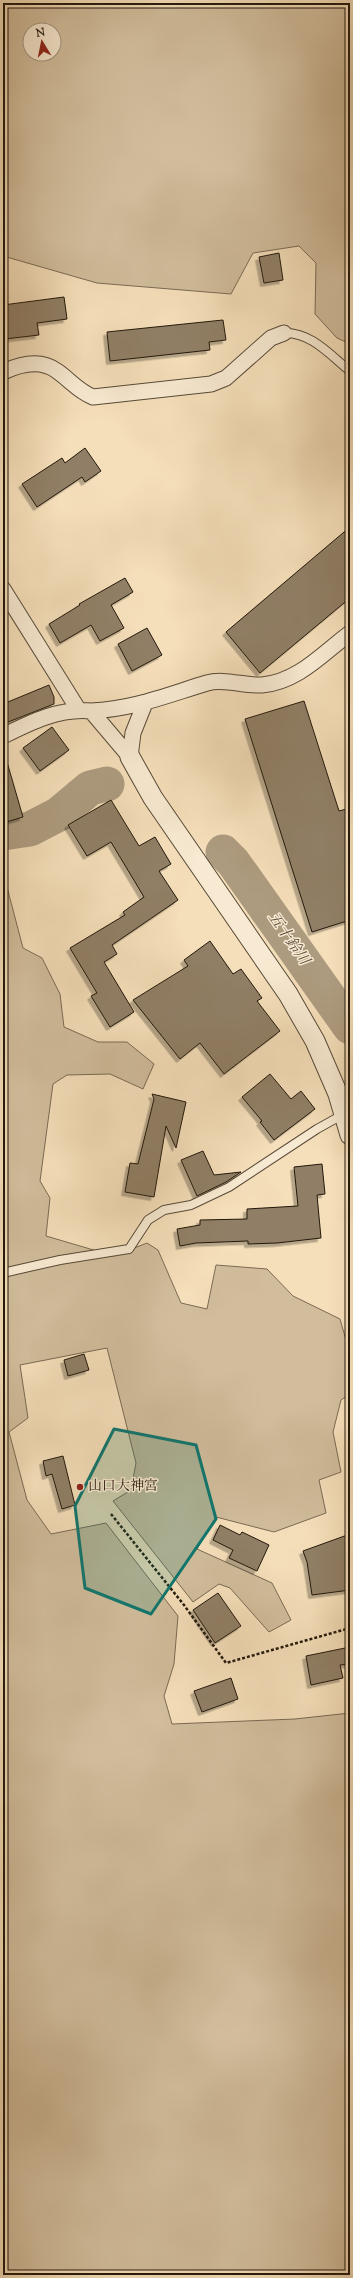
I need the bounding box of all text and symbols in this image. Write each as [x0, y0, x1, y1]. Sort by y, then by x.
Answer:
north arrow [22, 22, 62, 62]
text: N [34, 24, 46, 42]
water label: 五十鈴川 [262, 908, 315, 971]
place label: 山口大神宮 [88, 1477, 158, 1497]
marker: 山口大神宮 [75, 1482, 85, 1492]

